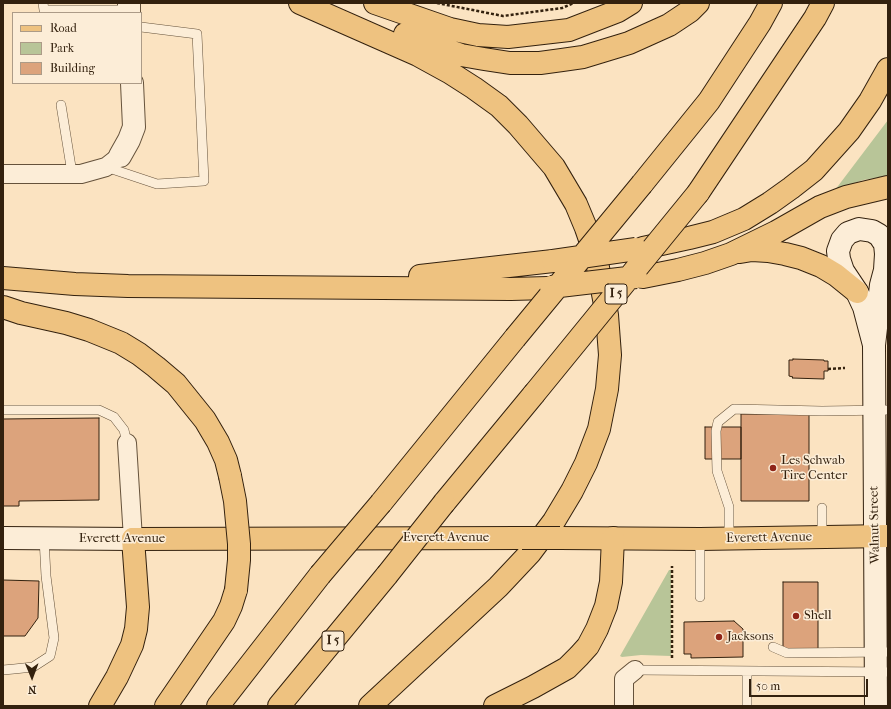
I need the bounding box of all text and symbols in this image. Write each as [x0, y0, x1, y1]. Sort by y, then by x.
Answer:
legend [12, 12, 142, 84]
text: Road [50, 21, 77, 35]
text: Park [50, 41, 74, 55]
text: Building [50, 61, 95, 75]
road number: I 5 [605, 284, 627, 304]
place label: Les Schwab Tire Center [781, 453, 847, 484]
marker: Les Schwab Tire Center [768, 463, 778, 473]
street label: Walnut Street [867, 486, 883, 564]
street label: Everett Avenue [726, 529, 812, 547]
street label: Everett Avenue [403, 530, 489, 546]
street label: Everett Avenue [79, 531, 165, 547]
place label: Shell [804, 608, 832, 624]
marker: Shell [791, 611, 801, 621]
place label: Jacksons [727, 629, 774, 645]
road number: I 5 [322, 631, 344, 651]
marker: Jacksons [714, 632, 724, 642]
north arrow [12, 657, 52, 697]
scale bar [751, 671, 870, 697]
text: 50 m [756, 679, 780, 693]
text: N [28, 683, 37, 696]

